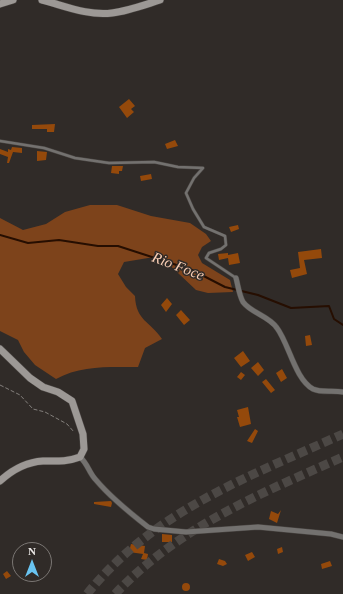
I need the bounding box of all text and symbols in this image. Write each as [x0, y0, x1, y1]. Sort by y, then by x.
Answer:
water label: Rio Foce [149, 249, 207, 285]
north arrow [12, 542, 52, 582]
text: N [28, 545, 36, 557]

